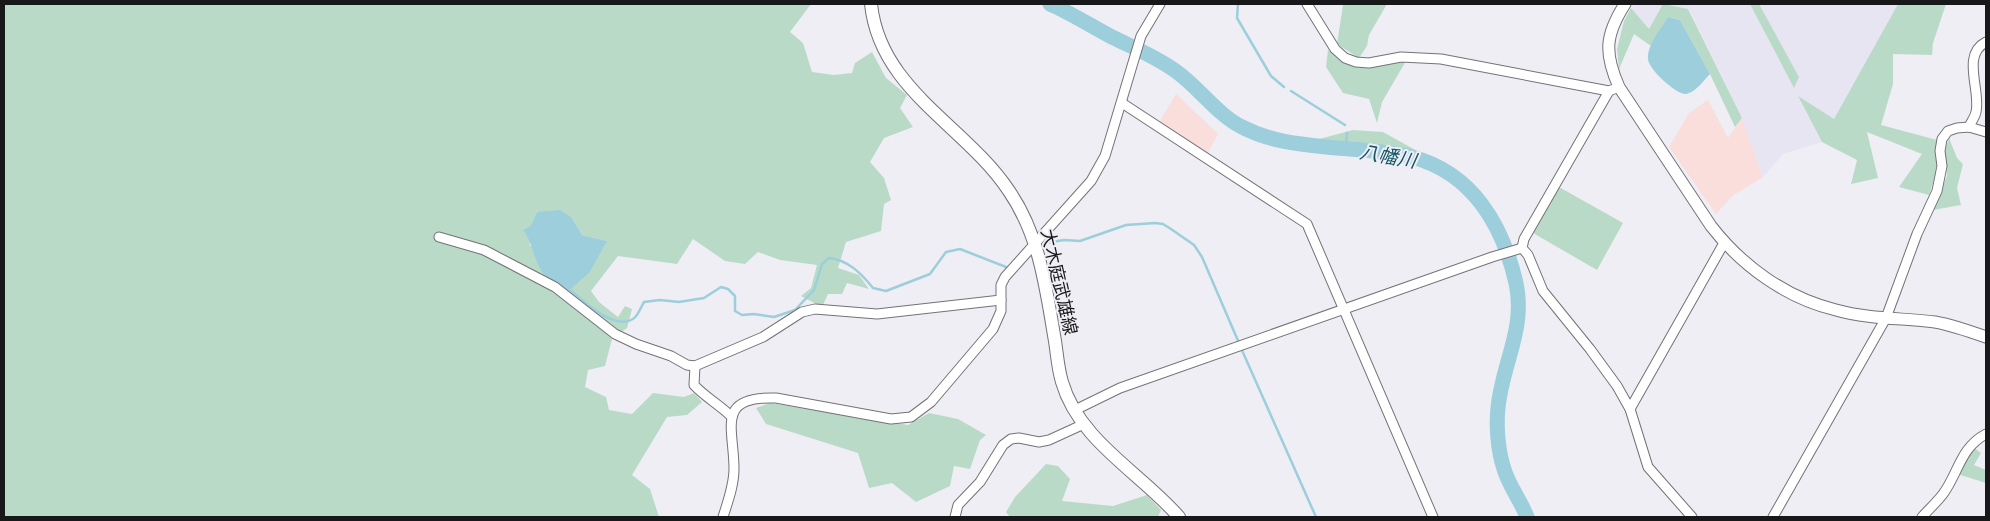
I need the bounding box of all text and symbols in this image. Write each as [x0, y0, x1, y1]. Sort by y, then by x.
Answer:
water label: 八幡川 [1357, 136, 1421, 175]
street label: 大木庭武雄線 [1034, 226, 1085, 338]

